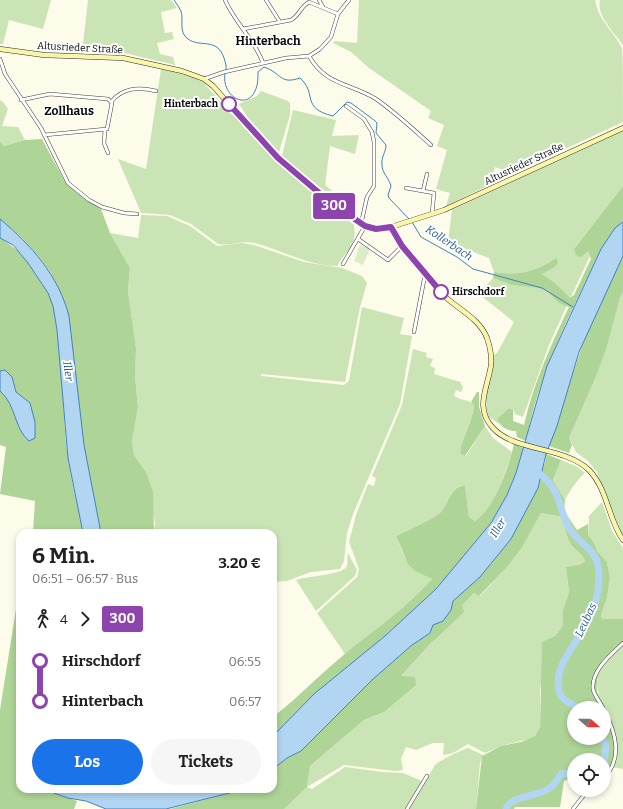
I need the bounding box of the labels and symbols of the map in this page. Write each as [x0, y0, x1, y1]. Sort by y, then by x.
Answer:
district label: Hinterbach [235, 34, 301, 48]
street label: Altusrieder Straße [37, 40, 123, 56]
marker: Hinterbach [221, 96, 237, 112]
place label: Hinterbach [164, 98, 219, 110]
district label: Zollhaus [44, 104, 94, 118]
street label: Altusrieder Straße [483, 140, 565, 188]
line badge: 300 [311, 193, 357, 219]
water label: Kollerbach [423, 223, 475, 263]
marker: Hirschdorf [433, 284, 449, 300]
place label: Hirschdorf [452, 286, 505, 298]
water label: Iller [60, 360, 76, 382]
water label: Iller [487, 516, 509, 540]
water label: Leubas [573, 601, 599, 639]
north arrow [567, 701, 611, 745]

